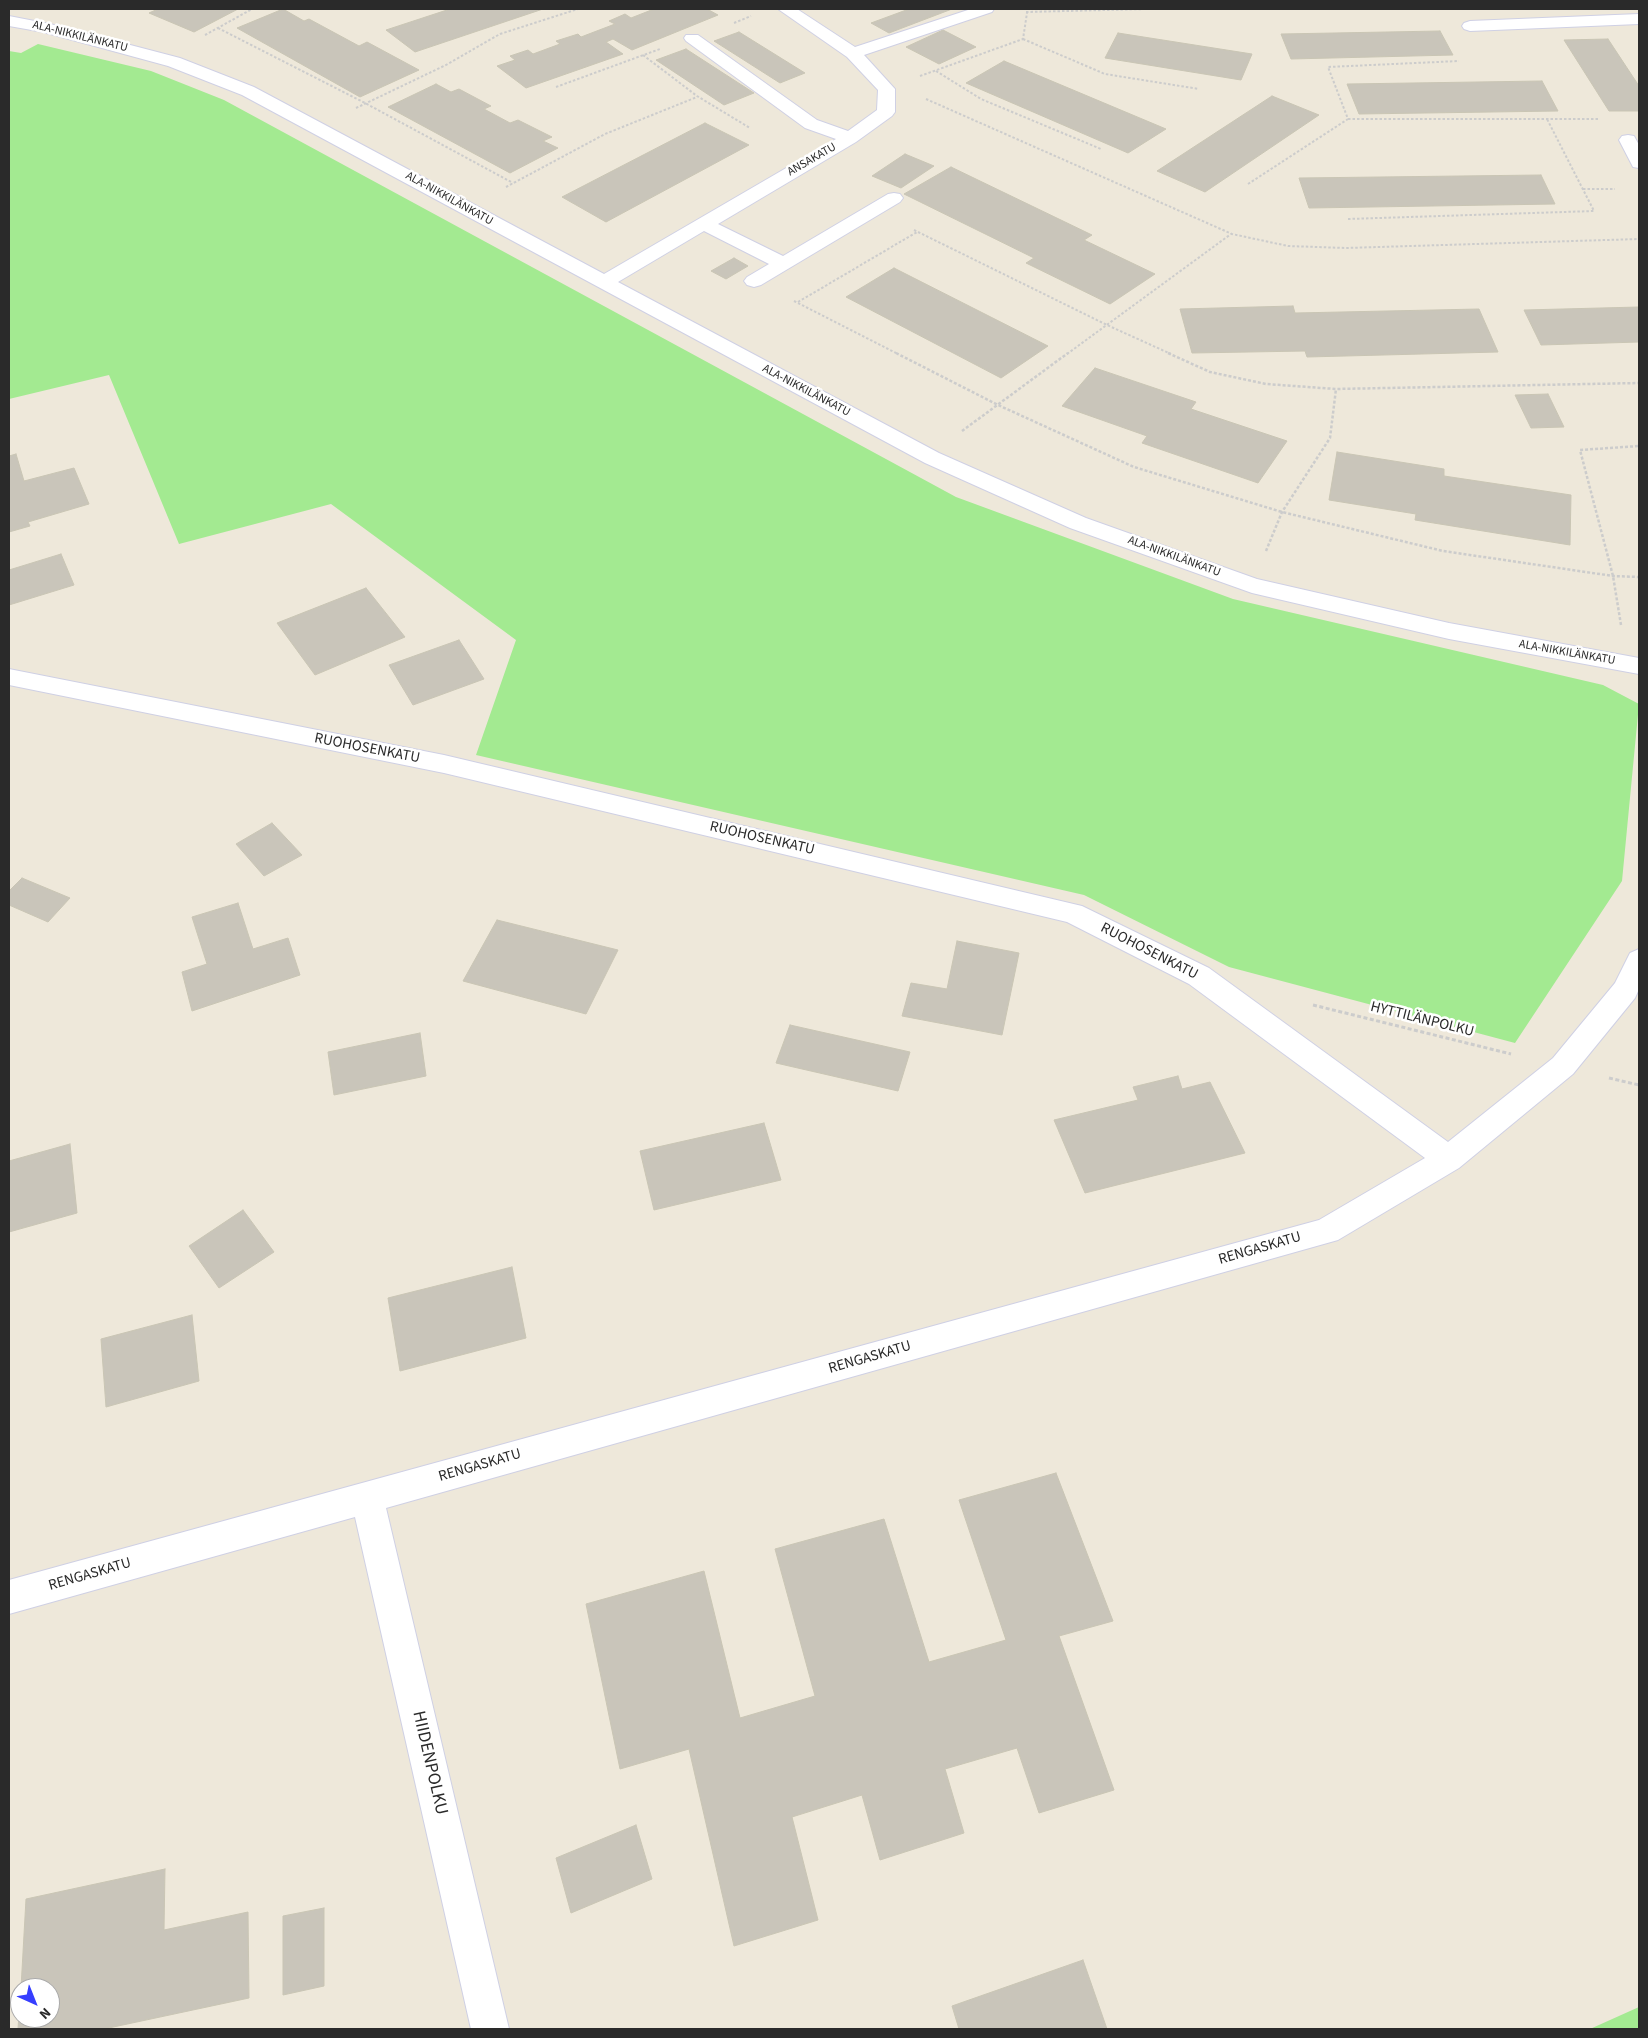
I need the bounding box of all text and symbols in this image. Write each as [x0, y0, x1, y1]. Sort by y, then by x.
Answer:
street label: ALA-NIKKILÄNKATU [31, 18, 129, 56]
street label: ANSAKATU [785, 140, 839, 180]
street label: ALA-NIKKILÄNKATU [403, 169, 495, 229]
street label: ALA-NIKKILÄNKATU [760, 362, 852, 420]
street label: ALA-NIKKILÄNKATU [1126, 534, 1222, 580]
street label: ALA-NIKKILÄNKATU [1518, 637, 1616, 669]
street label: RUOHOSENKATU [313, 730, 421, 768]
street label: RUOHOSENKATU [708, 818, 816, 860]
street label: RUOHOSENKATU [1097, 920, 1201, 984]
street label: HYTTILÄNPOLKU [1368, 998, 1476, 1042]
street label: RENGASKATU [1217, 1229, 1303, 1269]
street label: RENGASKATU [827, 1338, 913, 1378]
street label: RENGASKATU [437, 1446, 523, 1486]
street label: RENGASKATU [47, 1555, 133, 1595]
street label: HIIDENPOLKU [407, 1709, 451, 1817]
north arrow [10, 1978, 60, 2028]
text: N [34, 2003, 55, 2023]

